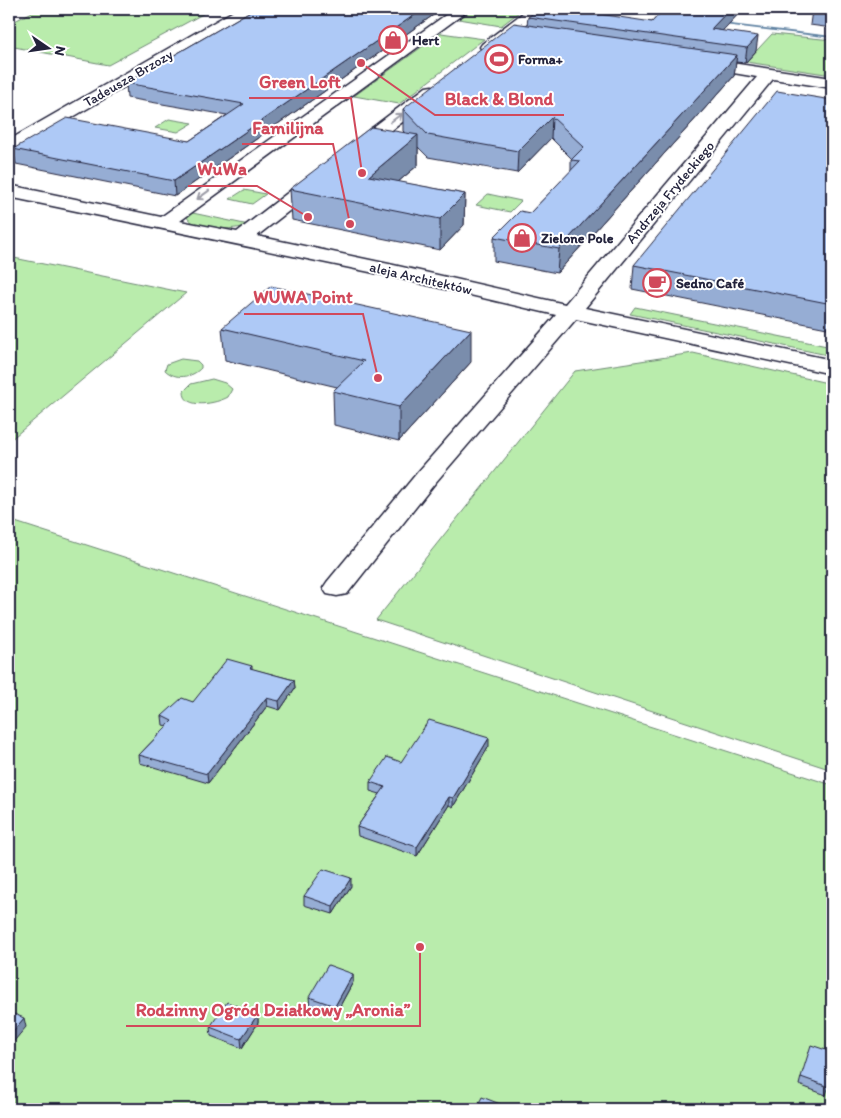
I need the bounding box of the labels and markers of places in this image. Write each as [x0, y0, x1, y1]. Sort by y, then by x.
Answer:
shop icon: Hert [378, 25, 408, 55]
place label: Hert [412, 32, 440, 49]
sports icon: Forma+ [484, 44, 514, 74]
place label: Forma+ [518, 51, 564, 68]
callout: Green Loft [249, 65, 351, 98]
callout: Black & Blond [435, 82, 564, 115]
callout: Familijna [242, 111, 333, 144]
callout: WuWa [188, 153, 257, 186]
shop icon: Zielone Pole [507, 223, 537, 253]
place label: Zielone Pole [541, 230, 614, 247]
cafe icon: Sedno Café [642, 268, 672, 298]
place label: Sedno Café [676, 275, 745, 292]
callout: WUWA Point [244, 281, 363, 314]
callout: Rodzinny Ogród Działkowy „Aronia” [126, 993, 420, 1026]

